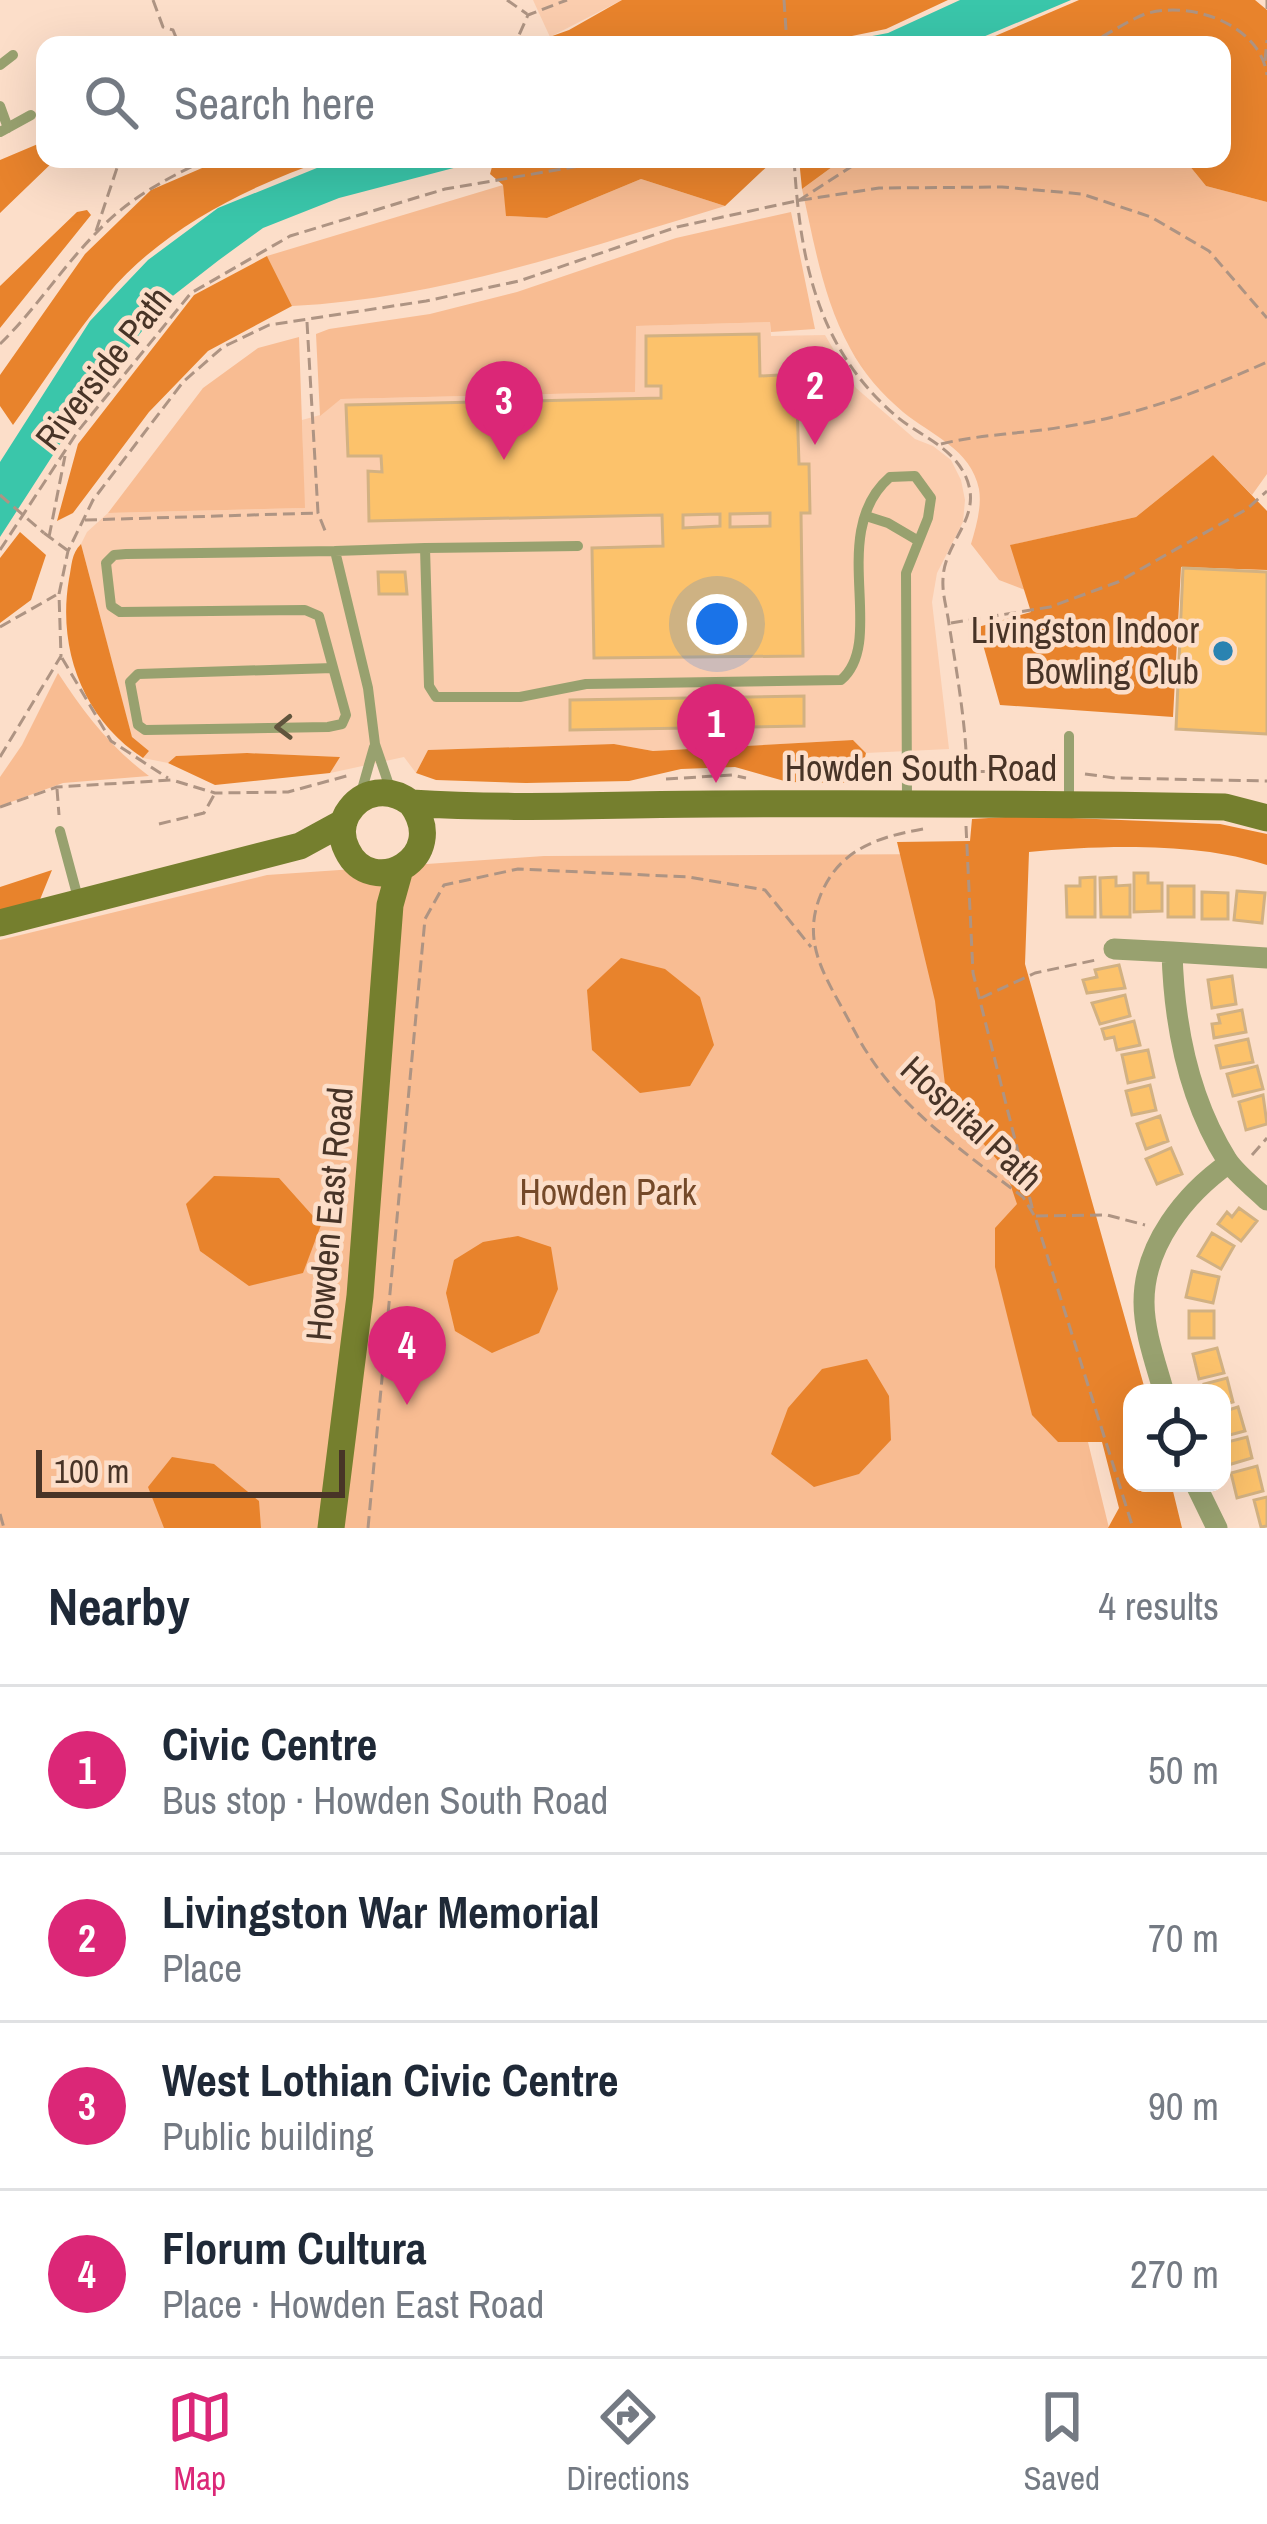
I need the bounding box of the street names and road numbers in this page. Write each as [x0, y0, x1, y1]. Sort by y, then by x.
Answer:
street label: Riverside Path [24, 276, 182, 460]
street label: Howden South Road [785, 744, 1057, 792]
street label: Hospital Path [891, 1045, 1053, 1201]
street label: Howden East Road [294, 1085, 364, 1343]

